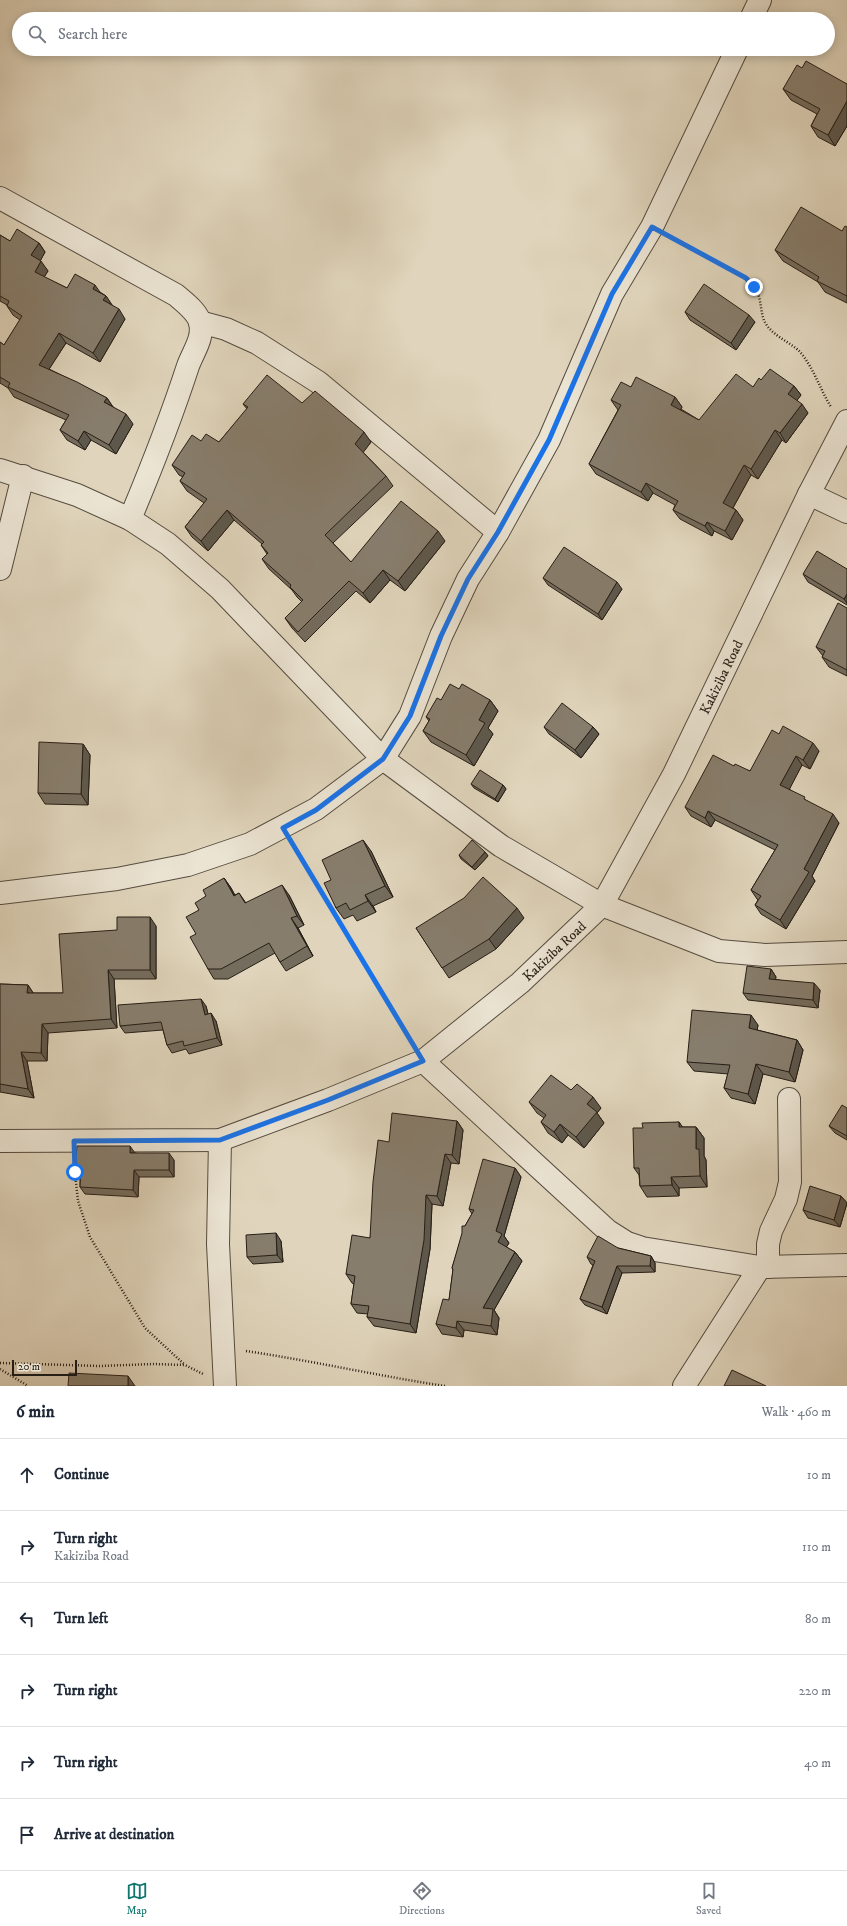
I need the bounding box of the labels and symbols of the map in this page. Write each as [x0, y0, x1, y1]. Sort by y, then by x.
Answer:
route end [745, 278, 763, 296]
street label: Kakiziba Road [696, 637, 748, 718]
street label: Kakiziba Road [519, 918, 590, 986]
route start [66, 1163, 84, 1181]
scale bar [12, 1358, 77, 1377]

